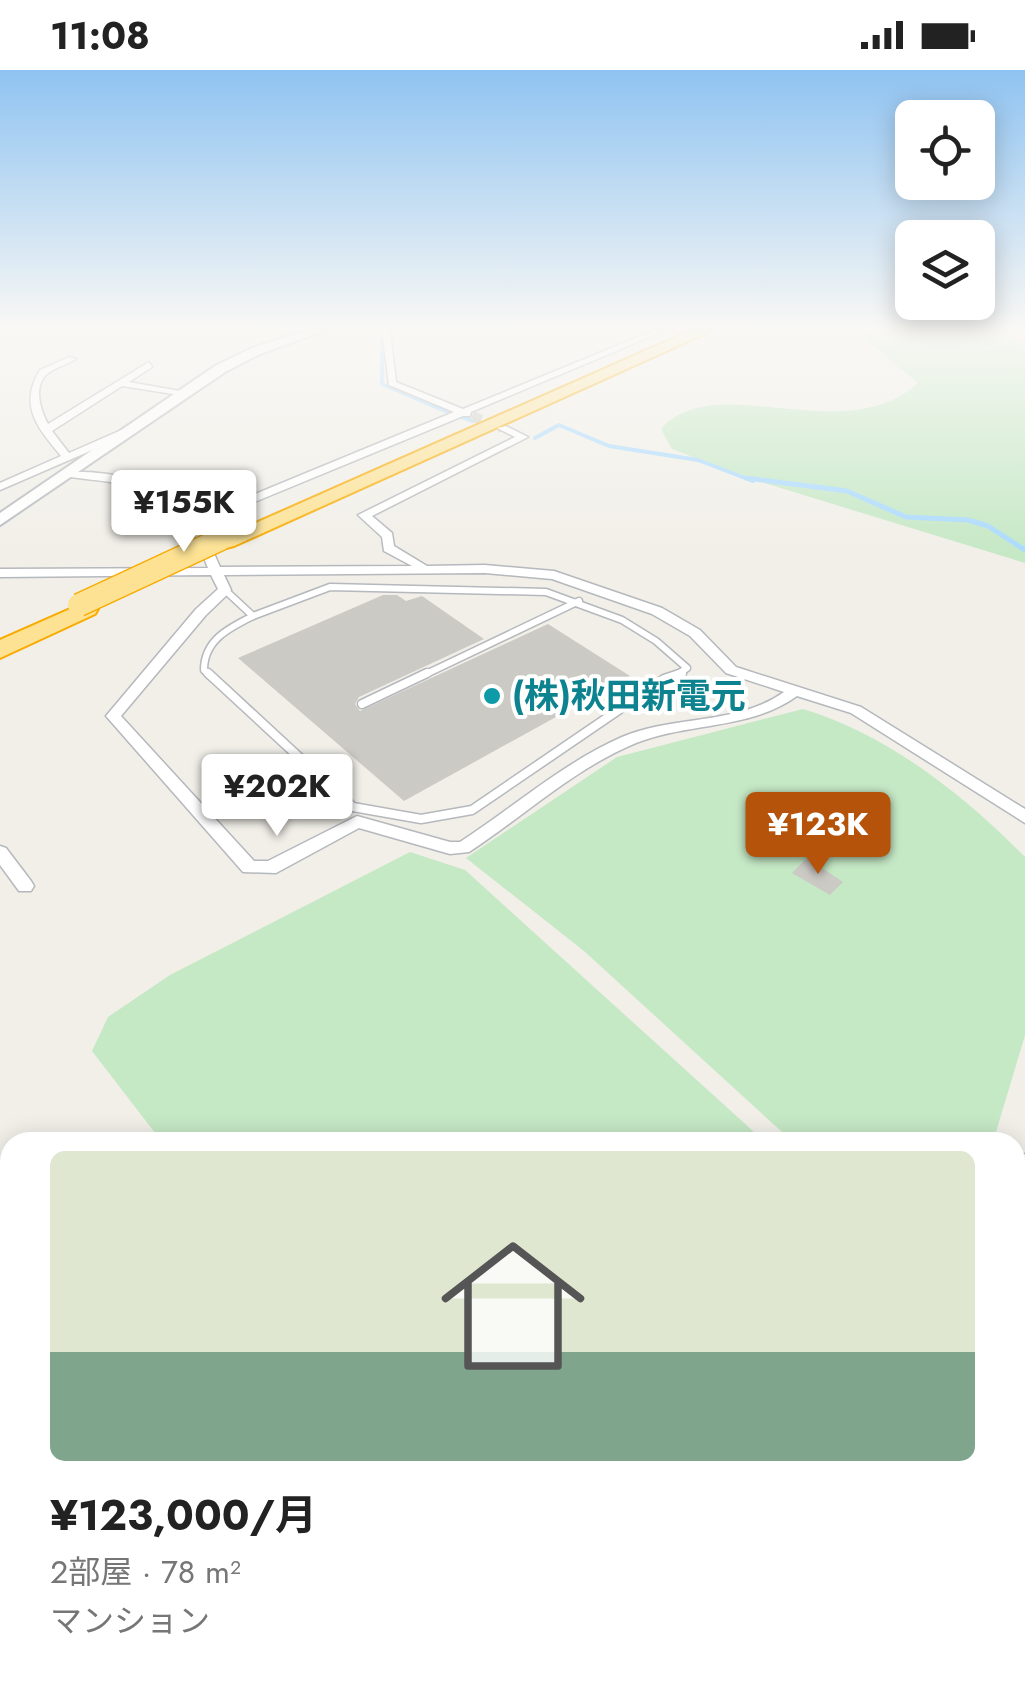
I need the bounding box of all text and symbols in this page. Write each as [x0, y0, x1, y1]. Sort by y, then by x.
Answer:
text: 11:08 [50, 8, 150, 63]
map controls [895, 100, 995, 320]
button: locate [895, 100, 995, 200]
button: layers [895, 220, 995, 320]
pin: ¥155K [114, 470, 254, 555]
text: ¥155K [133, 479, 235, 525]
place label: (株)秋田新電元 [512, 671, 746, 721]
marker: (株)秋田新電元 [481, 685, 503, 707]
pin: ¥202K [207, 754, 347, 839]
text: ¥202K [224, 763, 330, 809]
pin: ¥123K [748, 792, 888, 877]
text: ¥123K [768, 801, 868, 847]
icon: home [423, 1216, 603, 1396]
text: ¥123,000/月 [50, 1485, 317, 1546]
text: 2部屋 · 78 m² [50, 1549, 241, 1595]
text: マンション [50, 1598, 210, 1644]

